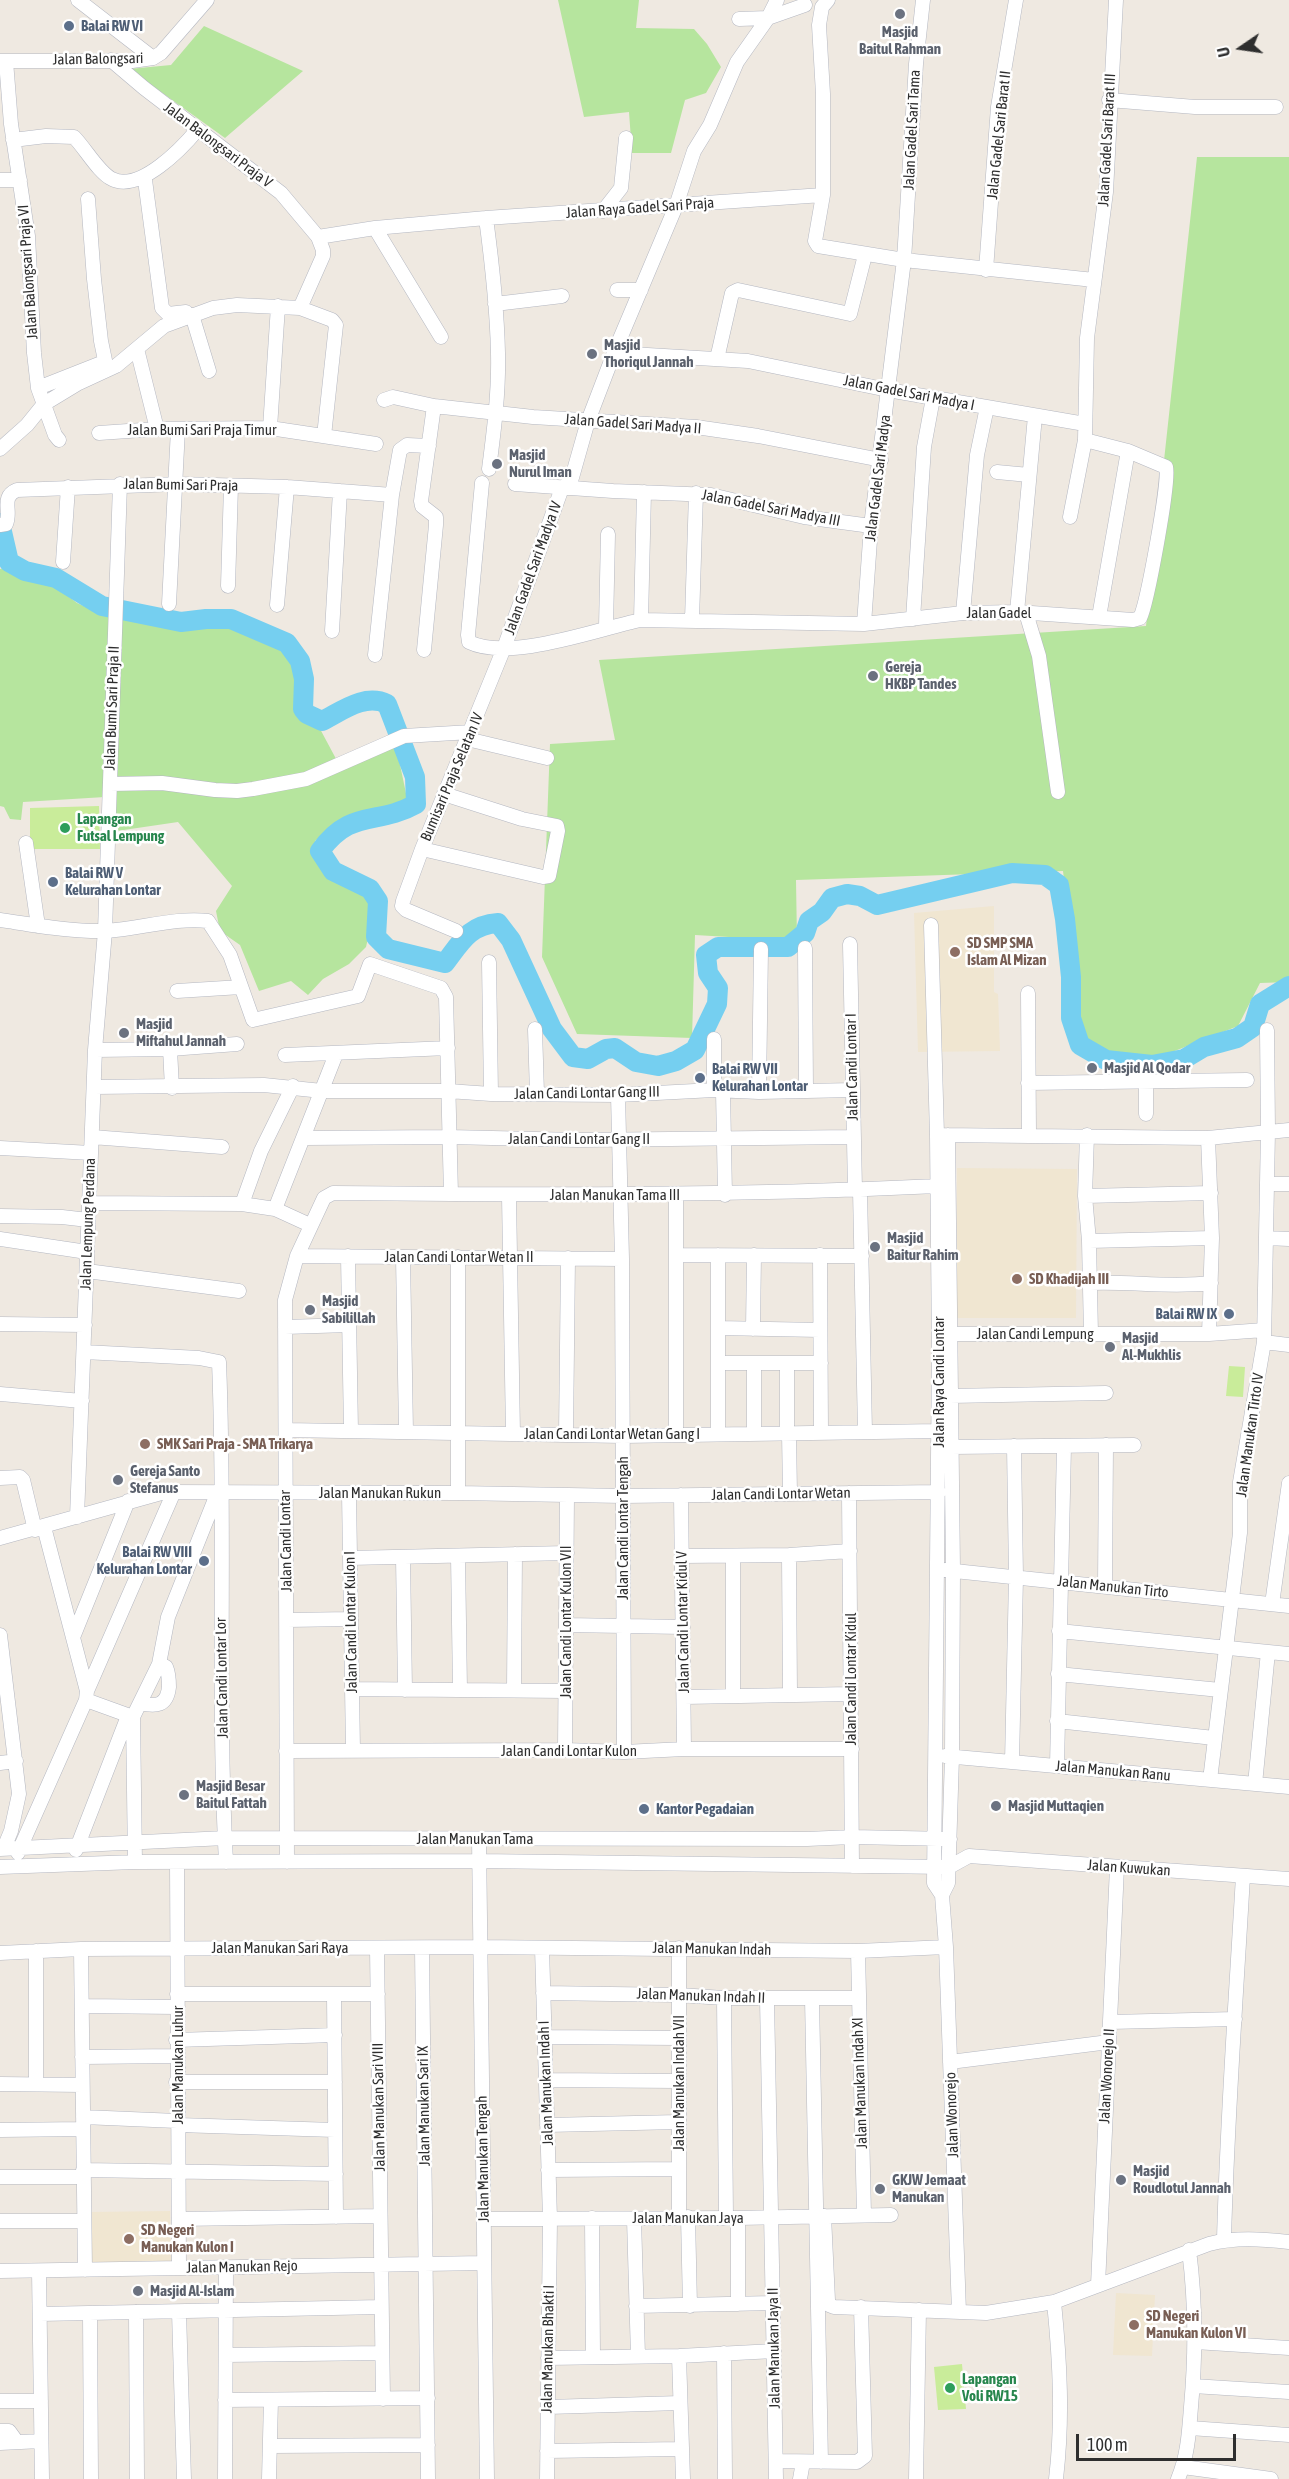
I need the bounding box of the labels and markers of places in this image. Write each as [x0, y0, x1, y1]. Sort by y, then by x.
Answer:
marker: Masjid Baitul Rahman [893, 7, 907, 21]
place label: Balai RW VI [81, 17, 143, 35]
marker: Balai RW VI [62, 19, 76, 33]
place label: Masjid Baitul Rahman [859, 23, 941, 58]
place label: Masjid Thoriqul Jannah [604, 336, 693, 371]
marker: Masjid Thoriqul Jannah [585, 347, 599, 361]
place label: Masjid Nurul Iman [509, 446, 572, 481]
marker: Masjid Nurul Iman [490, 457, 504, 471]
place label: Gereja HKBP Tandes [885, 658, 957, 693]
marker: Gereja HKBP Tandes [866, 669, 880, 683]
place label: Lapangan Futsal Lempung [77, 810, 164, 845]
marker: Lapangan Futsal Lempung [58, 821, 72, 835]
place label: Balai RW V Kelurahan Lontar [65, 864, 161, 899]
marker: Balai RW V Kelurahan Lontar [46, 875, 60, 889]
place label: SD SMP SMA Islam Al Mizan [967, 934, 1046, 969]
marker: SD SMP SMA Islam Al Mizan [948, 945, 962, 959]
place label: Masjid Miftahul Jannah [136, 1015, 226, 1050]
marker: Masjid Miftahul Jannah [117, 1026, 131, 1040]
place label: Masjid Al Qodar [1104, 1059, 1190, 1077]
place label: Balai RW VII Kelurahan Lontar [712, 1060, 808, 1095]
marker: Masjid Al Qodar [1085, 1061, 1099, 1075]
marker: Balai RW VII Kelurahan Lontar [693, 1071, 707, 1085]
place label: Masjid Baitur Rahim [887, 1229, 959, 1264]
marker: Masjid Baitur Rahim [868, 1240, 882, 1254]
place label: SD Khadijah III [1029, 1270, 1109, 1288]
marker: SD Khadijah III [1010, 1272, 1024, 1286]
place label: Masjid Sabilillah [322, 1292, 375, 1327]
marker: Masjid Sabilillah [303, 1303, 317, 1317]
place label: Balai RW IX [1156, 1305, 1217, 1323]
marker: Balai RW IX [1222, 1307, 1236, 1321]
place label: Masjid Al-Mukhlis [1122, 1329, 1181, 1364]
marker: Masjid Al-Mukhlis [1103, 1340, 1117, 1354]
place label: SMK Sari Praja - SMA Trikarya [157, 1435, 313, 1453]
marker: SMK Sari Praja - SMA Trikarya [138, 1437, 152, 1451]
place label: Gereja Santo Stefanus [130, 1462, 200, 1497]
marker: Gereja Santo Stefanus [111, 1473, 125, 1487]
place label: Balai RW VIII Kelurahan Lontar [96, 1543, 192, 1578]
marker: Balai RW VIII Kelurahan Lontar [197, 1554, 211, 1568]
place label: Masjid Besar Baitul Fattah [196, 1777, 267, 1812]
marker: Masjid Besar Baitul Fattah [177, 1788, 191, 1802]
place label: Masjid Muttaqien [1008, 1797, 1104, 1815]
marker: Masjid Muttaqien [989, 1799, 1003, 1813]
place label: Kantor Pegadaian [656, 1800, 754, 1818]
marker: Kantor Pegadaian [637, 1802, 651, 1816]
place label: Masjid Roudlotul Jannah [1133, 2162, 1231, 2197]
place label: GKJW Jemaat Manukan [892, 2171, 966, 2206]
marker: Masjid Roudlotul Jannah [1114, 2173, 1128, 2187]
marker: GKJW Jemaat Manukan [873, 2182, 887, 2196]
place label: SD Negeri Manukan Kulon I [141, 2221, 234, 2256]
marker: SD Negeri Manukan Kulon I [122, 2232, 136, 2246]
place label: Masjid Al-Islam [150, 2282, 234, 2300]
marker: Masjid Al-Islam [131, 2284, 145, 2298]
place label: SD Negeri Manukan Kulon VI [1146, 2307, 1246, 2342]
marker: SD Negeri Manukan Kulon VI [1127, 2318, 1141, 2332]
place label: Lapangan Voli RW15 [962, 2370, 1018, 2405]
marker: Lapangan Voli RW15 [943, 2381, 957, 2395]

